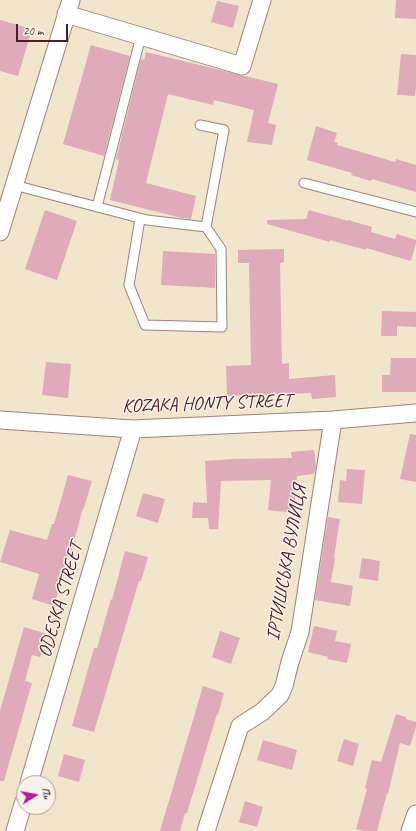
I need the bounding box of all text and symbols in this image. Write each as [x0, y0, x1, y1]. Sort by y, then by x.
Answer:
scale bar [18, 16, 70, 42]
text: 20 m [23, 23, 43, 39]
street label: KOZAKA HONTY STREET [122, 390, 292, 418]
street label: ІРТИШСЬКА ВУЛИЦЯ [262, 483, 312, 643]
street label: ODESKA STREET [34, 540, 88, 660]
north arrow [16, 775, 56, 815]
text: Пн [39, 786, 55, 800]

